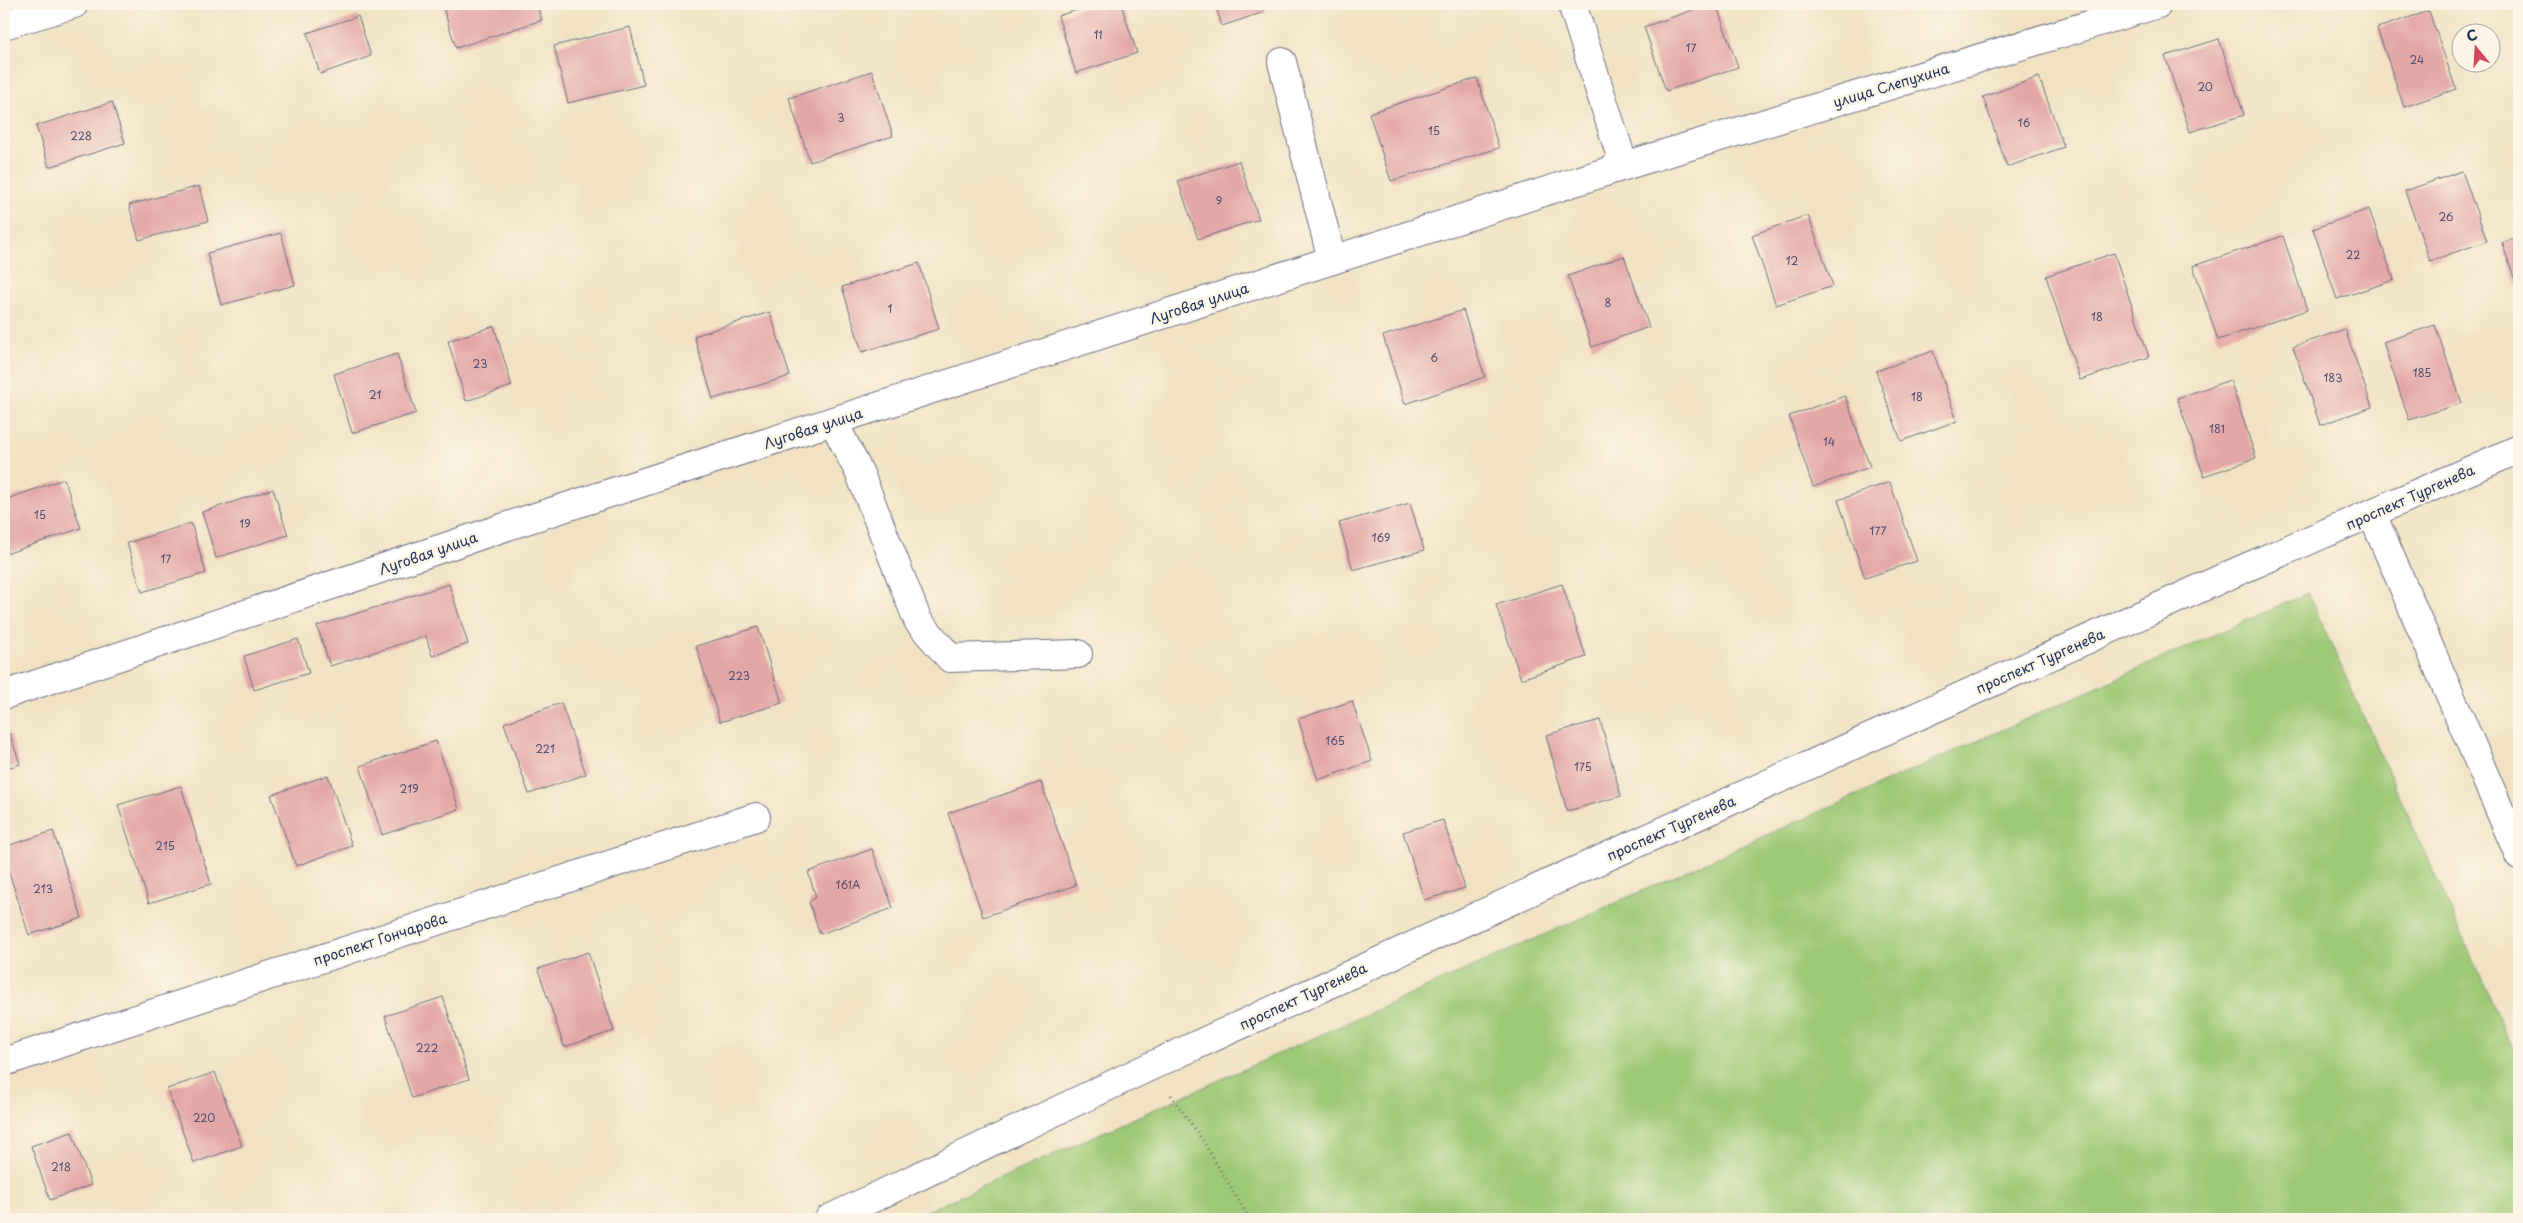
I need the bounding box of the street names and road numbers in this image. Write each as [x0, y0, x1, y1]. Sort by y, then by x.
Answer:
street label: улица Слепухина [1830, 57, 1952, 113]
street label: Луговая улица [1147, 277, 1251, 329]
street label: Луговая улица [761, 402, 865, 454]
street label: проспект Тургенева [2342, 459, 2478, 535]
street label: Луговая улица [376, 526, 480, 580]
street label: проспект Тургенева [1972, 623, 2108, 699]
street label: проспект Тургенева [1603, 790, 1739, 866]
street label: проспект Гончарова [310, 907, 450, 971]
street label: проспект Тургенева [1236, 957, 1371, 1035]

